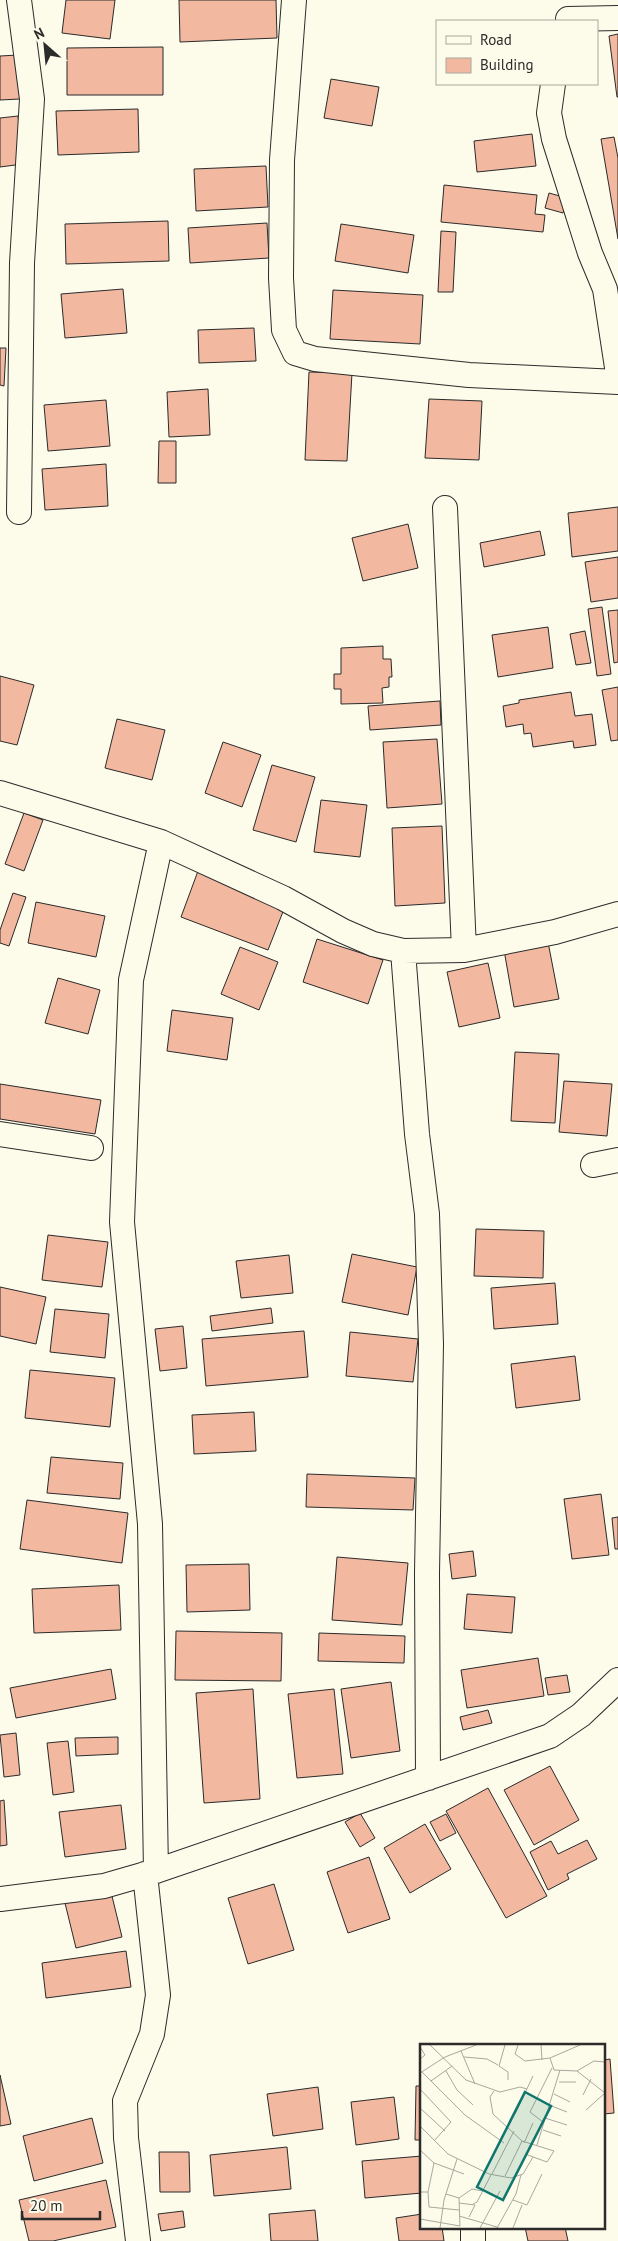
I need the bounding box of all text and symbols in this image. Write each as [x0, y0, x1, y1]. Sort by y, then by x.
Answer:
north arrow [20, 20, 70, 70]
legend [436, 20, 598, 85]
text: N [31, 23, 47, 44]
text: Road [480, 30, 512, 49]
text: Building [480, 55, 534, 74]
inset map [420, 2044, 606, 2228]
scale bar [22, 2188, 100, 2220]
text: 20 m [30, 2196, 63, 2215]

